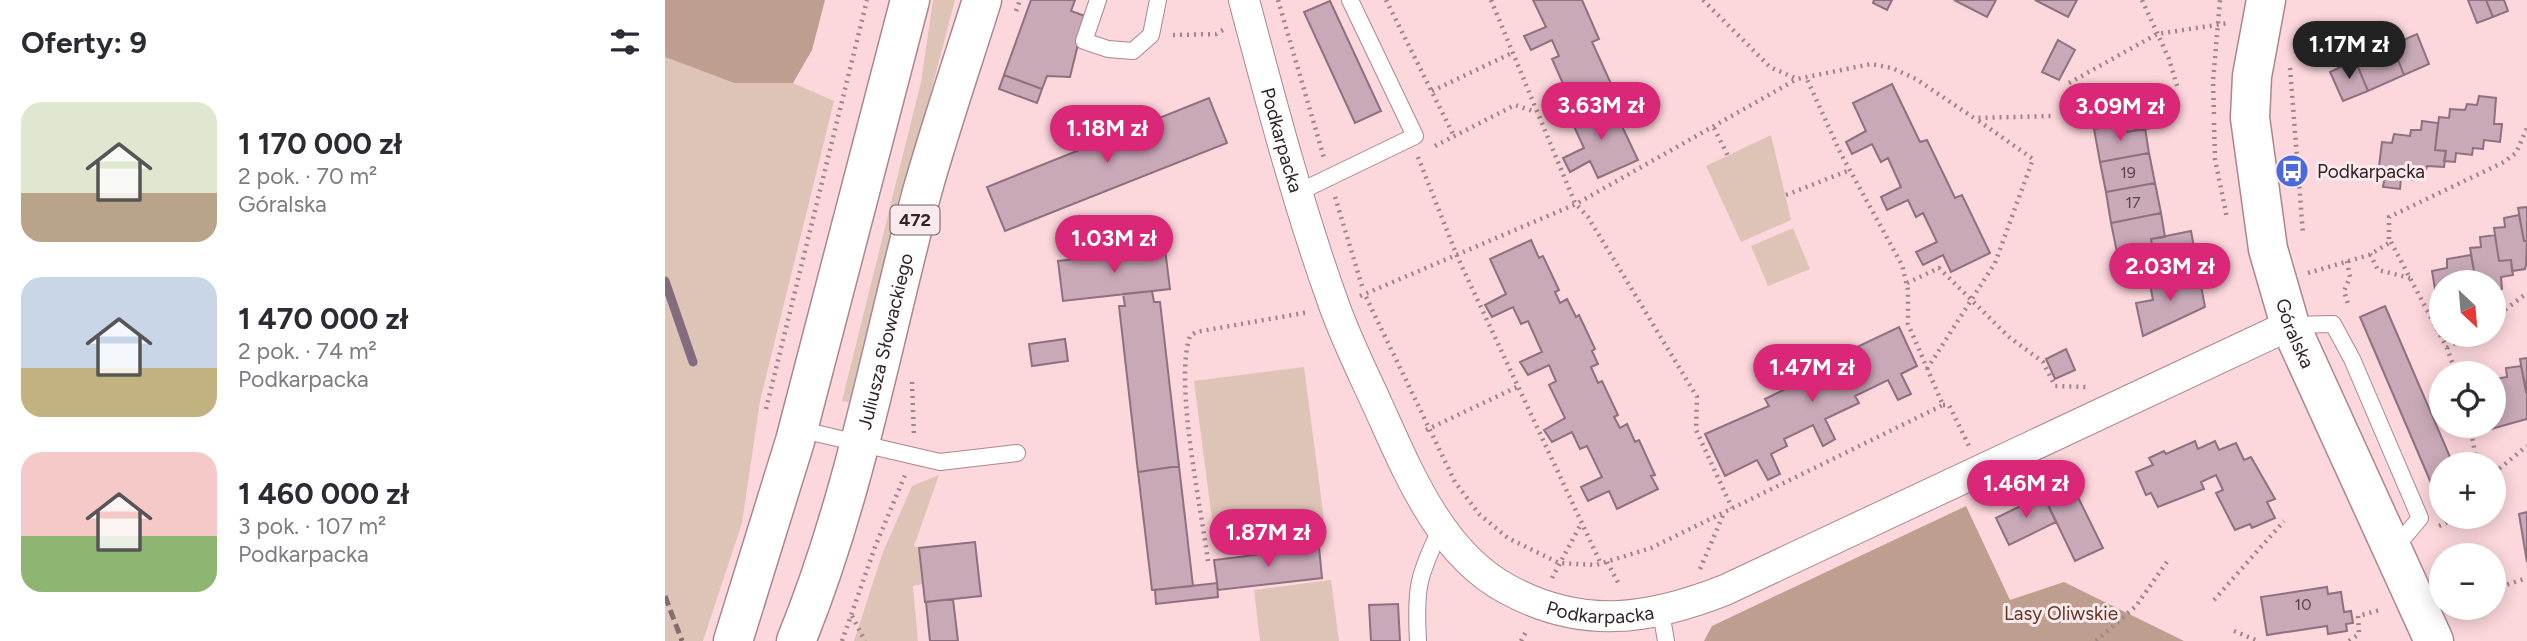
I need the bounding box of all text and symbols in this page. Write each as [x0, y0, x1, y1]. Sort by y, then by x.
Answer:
pin: 1.17M zł [2277, 22, 2421, 81]
icon: filters [606, 23, 644, 61]
text: Oferty: 9 [21, 24, 147, 61]
text: 1.17M zł [2309, 30, 2389, 58]
pin: 3.63M zł [1529, 82, 1673, 142]
pin: 3.09M zł [2048, 83, 2192, 143]
street label: Podkarpacka [1256, 85, 1307, 195]
text: 3.63M zł [1557, 91, 1645, 119]
text: 3.09M zł [2075, 92, 2165, 120]
pin: 1.18M zł [1035, 106, 1179, 165]
text: 1.18M zł [1066, 114, 1148, 142]
text: 1 170 000 zł [238, 125, 402, 162]
icon: home [77, 130, 161, 214]
bus stop icon: Podkarpacka [2273, 152, 2311, 190]
place label: Podkarpacka [2317, 160, 2425, 183]
text: 2 pok. · 70 m² [238, 162, 377, 190]
house number: 19 [2120, 163, 2136, 182]
text: Góralska [238, 190, 327, 218]
house number: 17 [2125, 193, 2141, 212]
road number: 472 [891, 205, 939, 234]
pin: 1.03M zł [1042, 216, 1186, 275]
text: 1.03M zł [1071, 224, 1157, 252]
pin: 2.03M zł [2098, 244, 2242, 303]
street label: Juliusza Słowackiego [853, 251, 918, 432]
text: 2.03M zł [2125, 252, 2215, 280]
north arrow [2429, 270, 2506, 346]
map controls [2429, 270, 2506, 620]
street label: Góralska [2271, 296, 2319, 372]
text: 1 470 000 zł [238, 300, 408, 337]
icon: home [77, 305, 161, 389]
text: 2 pok. · 74 m² [238, 337, 377, 365]
pin: 1.47M zł [1740, 344, 1884, 404]
text: 1.47M zł [1769, 353, 1855, 381]
button: locate [2429, 361, 2506, 438]
text: Podkarpacka [238, 365, 369, 393]
button: + [2429, 452, 2506, 529]
pin: 1.46M zł [1954, 461, 2098, 520]
text: 1.46M zł [1983, 469, 2069, 497]
text: 1 460 000 zł [238, 475, 409, 512]
icon: home [77, 480, 161, 564]
pin: 1.87M zł [1196, 510, 1340, 569]
text: 3 pok. · 107 m² [238, 512, 386, 540]
text: 1.87M zł [1225, 518, 1311, 546]
text: Podkarpacka [238, 540, 369, 568]
button: − [2429, 543, 2506, 620]
house number: 10 [2295, 595, 2311, 614]
street label: Podkarpacka [1543, 596, 1656, 628]
park label: Lasy Oliwskie [2004, 602, 2118, 625]

